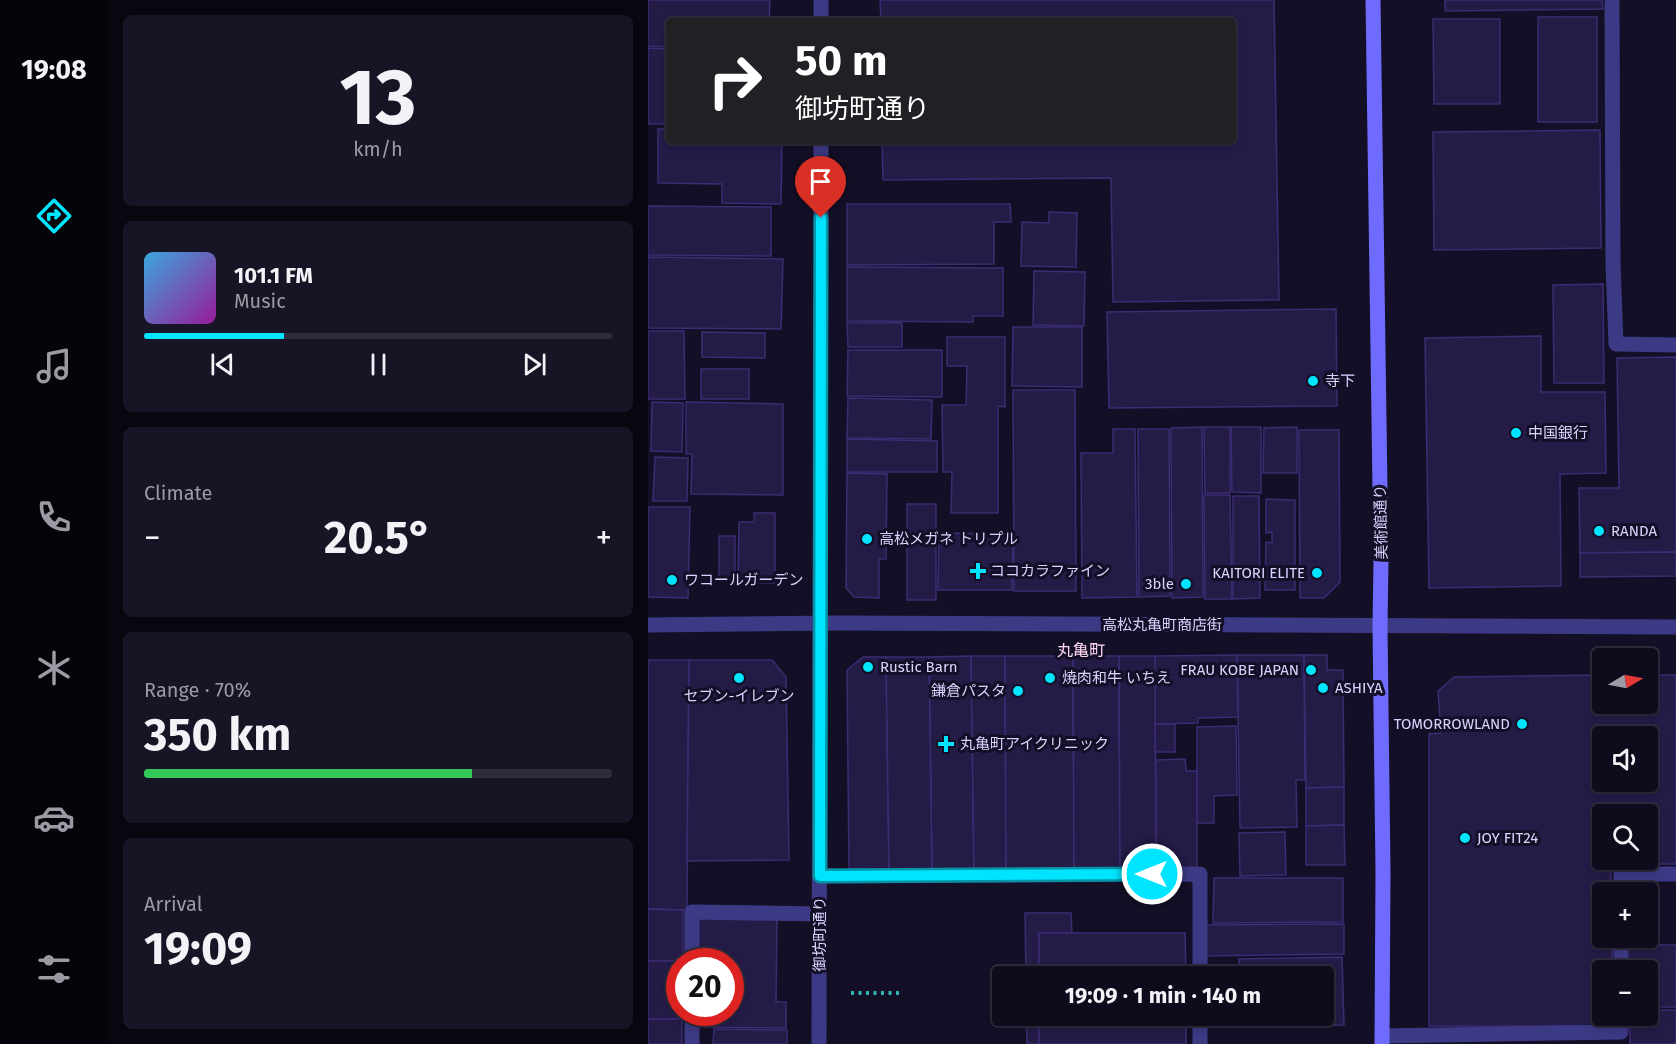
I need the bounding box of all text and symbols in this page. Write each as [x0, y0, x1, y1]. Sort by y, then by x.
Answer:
text: 50 m [795, 36, 888, 86]
icon: right [696, 42, 774, 120]
text: 13 [340, 51, 416, 145]
text: 19:08 [21, 54, 87, 86]
text: 御坊町通り [795, 93, 930, 125]
text: km/h [353, 137, 403, 161]
pin [795, 156, 846, 218]
icon: arrive [804, 165, 837, 198]
icon: directions [33, 195, 75, 237]
text: 101.1 FM [234, 262, 313, 289]
text: Music [234, 289, 286, 313]
icon: music [33, 345, 75, 387]
icon: previous [206, 348, 239, 381]
icon: pause [362, 348, 395, 381]
icon: next [518, 348, 551, 381]
place label: 寺下 [1325, 372, 1355, 390]
marker: 寺下 [1306, 374, 1320, 388]
place label: 中国銀行 [1528, 424, 1588, 442]
marker: 中国銀行 [1509, 426, 1523, 440]
text: Climate [144, 481, 212, 505]
street label: 美術館通り [1371, 484, 1391, 560]
icon: phone [33, 496, 75, 538]
text: 20.5° [324, 511, 432, 565]
text: − [144, 518, 161, 558]
text: + [596, 518, 612, 558]
place label: RANDA [1611, 522, 1657, 540]
marker: RANDA [1592, 524, 1606, 538]
place label: 高松メガネ トリプル [879, 530, 1018, 548]
marker: 高松メガネ トリプル [860, 532, 874, 546]
place label: ココカラファイン [990, 562, 1110, 580]
marker: ココカラファイン [971, 564, 985, 578]
place label: KAITORI ELITE [1212, 564, 1305, 582]
marker: KAITORI ELITE [1310, 566, 1324, 580]
place label: ワコールガーデン [684, 571, 804, 589]
marker: ワコールガーデン [665, 573, 679, 587]
place label: 3ble [1145, 575, 1174, 593]
marker: 3ble [1179, 577, 1193, 591]
street label: 高松丸亀町商店街 [1102, 616, 1222, 634]
district label: 丸亀町 [1057, 641, 1105, 660]
icon: climate [33, 647, 75, 689]
north arrow [1592, 648, 1658, 714]
map controls [1592, 648, 1658, 1026]
place label: Rustic Barn [880, 658, 957, 676]
marker: Rustic Barn [861, 660, 875, 674]
place label: FRAU KOBE JAPAN [1180, 661, 1299, 679]
marker: FRAU KOBE JAPAN [1304, 663, 1318, 677]
place label: 焼肉和牛 いちえ [1062, 669, 1171, 687]
marker: セブン-イレブン [732, 671, 746, 685]
marker: 焼肉和牛 いちえ [1043, 671, 1057, 685]
text: Range · 70% [144, 678, 251, 702]
place label: ASHIYA [1335, 679, 1383, 697]
marker: ASHIYA [1316, 681, 1330, 695]
place label: 鎌倉パスタ [931, 682, 1006, 700]
marker: 鎌倉パスタ [1011, 684, 1025, 698]
place label: セブン-イレブン [683, 687, 795, 705]
text: 350 km [144, 708, 291, 762]
place label: TOMORROWLAND [1394, 715, 1510, 733]
marker: TOMORROWLAND [1515, 717, 1529, 731]
button: sound [1592, 726, 1658, 792]
marker: 丸亀町アイクリニック [937, 735, 955, 753]
place label: 丸亀町アイクリニック [960, 735, 1109, 753]
icon: car [33, 797, 75, 839]
button: search [1592, 804, 1658, 870]
place label: JOY FIT24 [1477, 829, 1538, 847]
marker: JOY FIT24 [1458, 831, 1472, 845]
position arrow [1120, 842, 1184, 906]
button: + [1592, 882, 1658, 948]
text: Arrival [144, 892, 203, 916]
street label: 御坊町通り [811, 896, 829, 972]
text: 19:09 [144, 922, 252, 976]
icon: filters [33, 948, 75, 990]
speed limit sign: 20 [666, 948, 744, 1026]
button: − [1592, 960, 1658, 1026]
text: 19:09 · 1 min · 140 m [1065, 982, 1261, 1009]

